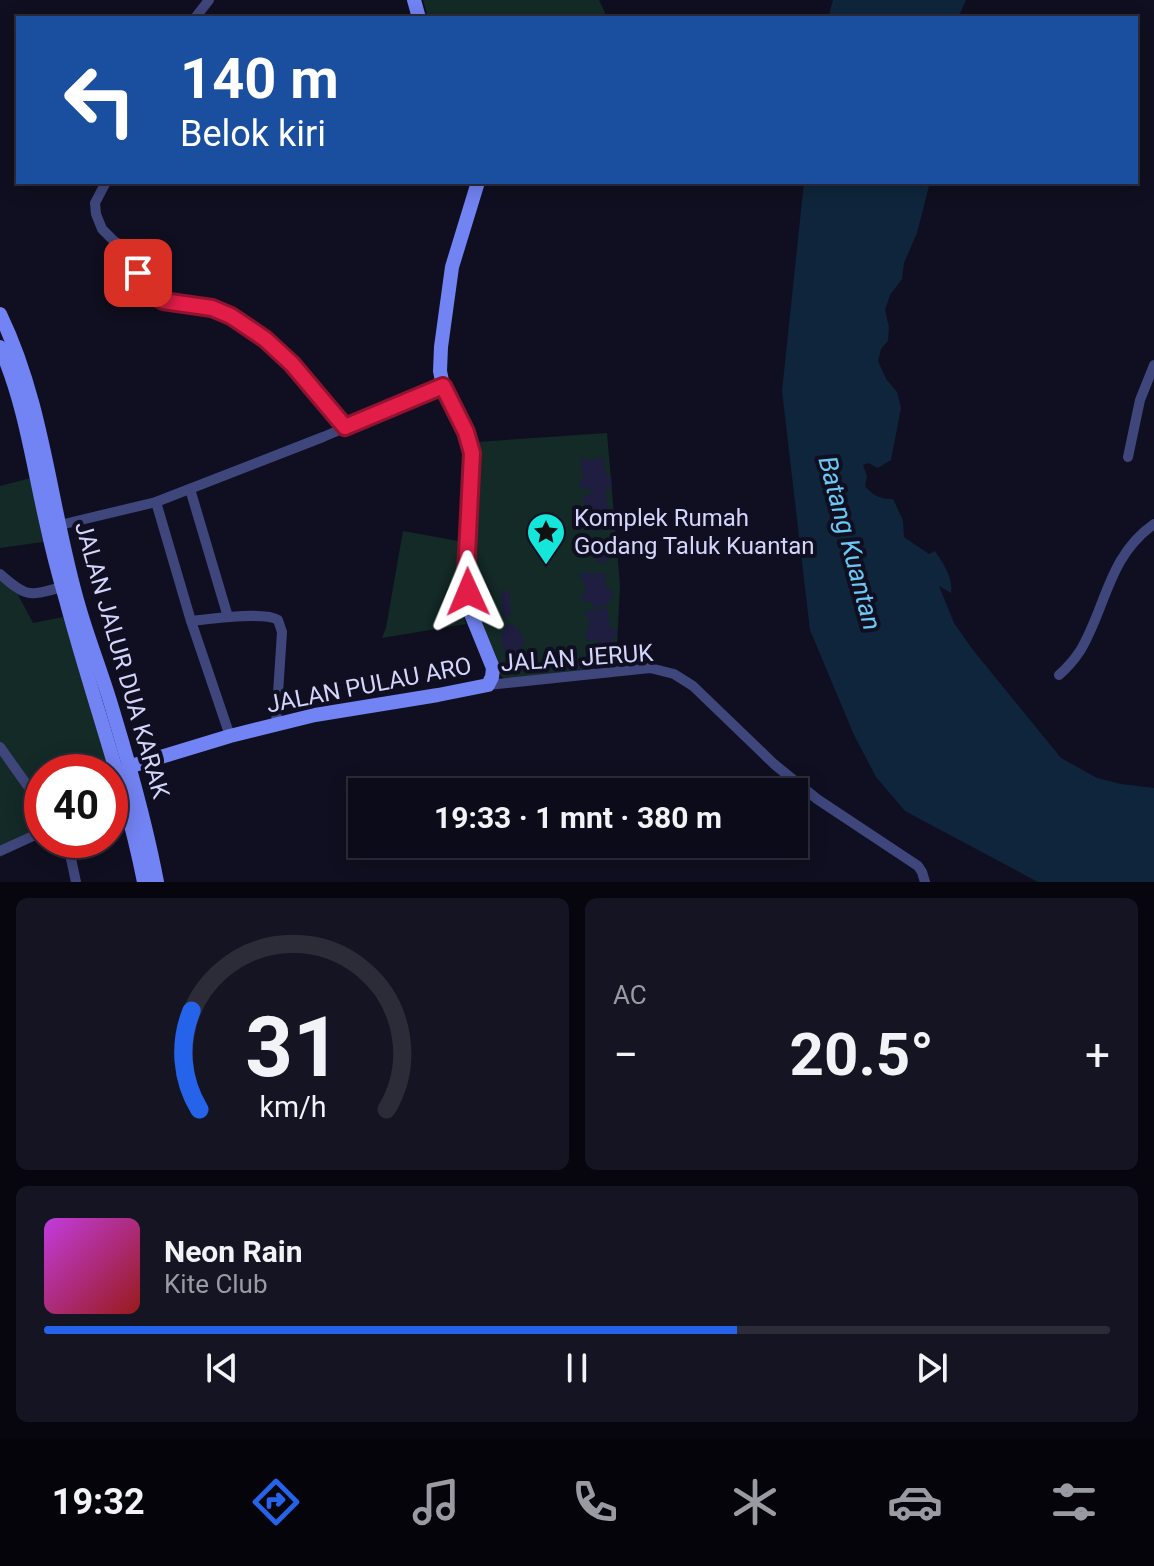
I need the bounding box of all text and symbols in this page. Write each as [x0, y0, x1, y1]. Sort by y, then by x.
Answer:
text: 140 m [180, 46, 339, 112]
icon: left [48, 48, 152, 152]
text: Belok kiri [180, 113, 326, 155]
pin [104, 239, 172, 307]
icon: arrive [116, 251, 160, 295]
water label: Batang Kuantan [812, 453, 888, 633]
place label: Komplek Rumah Godang Taluk Kuantan [574, 504, 815, 560]
place icon: Komplek Rumah Godang Taluk Kuantan [525, 511, 567, 566]
street label: JALAN JALUR DUA KARAK [69, 518, 175, 803]
position arrow [426, 550, 510, 634]
street label: JALAN JERUK [500, 639, 655, 677]
street label: JALAN PULAU ARO [264, 651, 474, 719]
speed limit sign: 40 [24, 754, 128, 858]
text: 19:33 · 1 mnt · 380 m [434, 800, 722, 835]
text: AC [613, 980, 647, 1010]
text: 31 [245, 999, 340, 1096]
text: 20.5° [790, 1019, 934, 1090]
text: − [613, 1029, 638, 1081]
text: + [1085, 1029, 1110, 1081]
text: km/h [259, 1090, 326, 1124]
text: Neon Rain [164, 1234, 303, 1269]
text: Kite Club [164, 1269, 268, 1299]
icon: previous [200, 1346, 244, 1390]
icon: pause [555, 1346, 599, 1390]
icon: next [910, 1346, 954, 1390]
icon: directions [248, 1474, 304, 1530]
icon: music [408, 1474, 464, 1530]
icon: phone [567, 1474, 623, 1530]
icon: climate [727, 1474, 783, 1530]
icon: car [887, 1474, 943, 1530]
icon: filters [1046, 1474, 1102, 1530]
text: 19:32 [52, 1481, 145, 1523]

